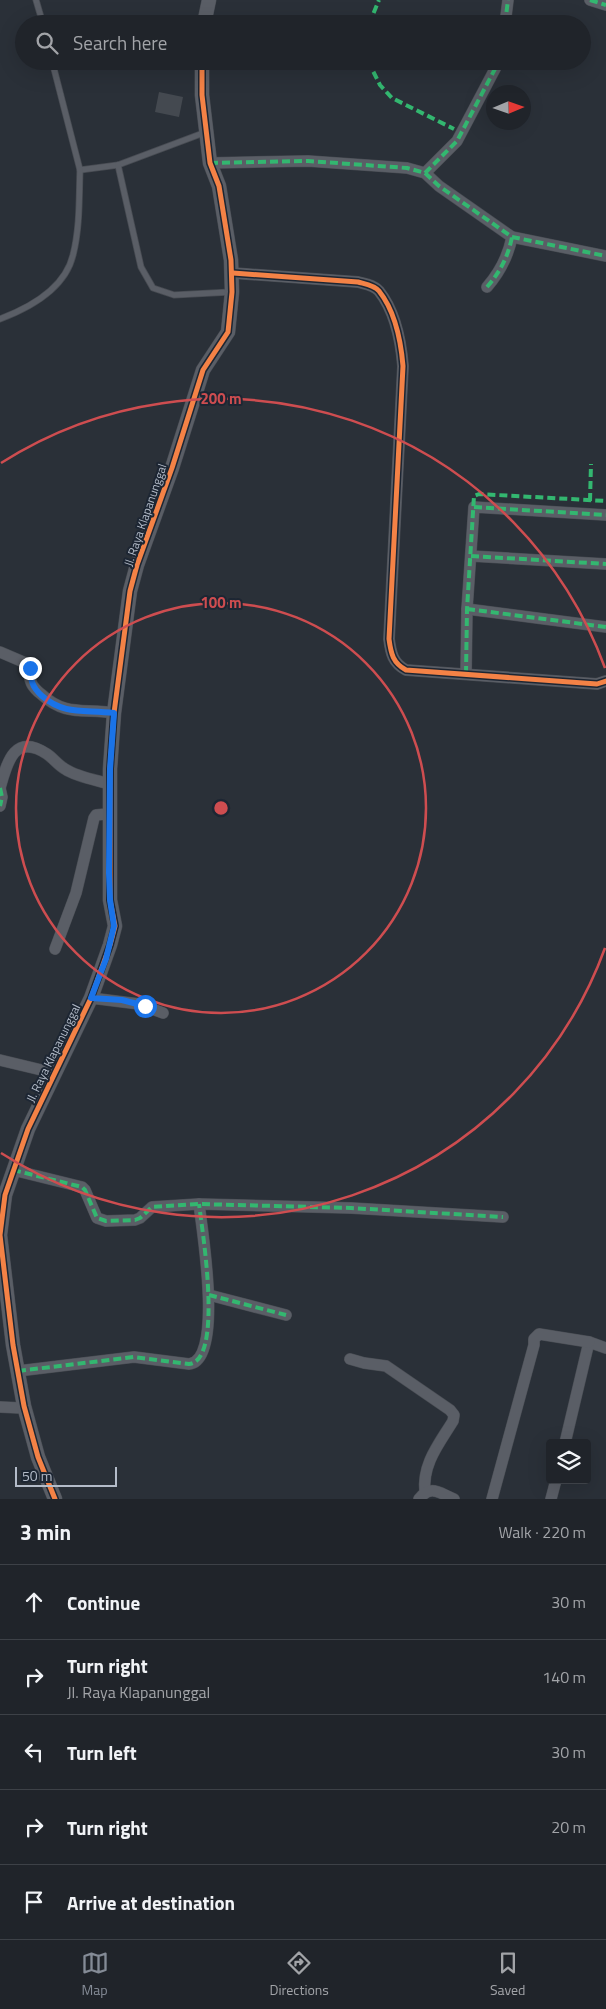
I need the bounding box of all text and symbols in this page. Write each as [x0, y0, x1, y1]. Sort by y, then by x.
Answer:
search box [15, 15, 591, 70]
text: Search here [73, 28, 167, 57]
icon: search [33, 29, 61, 57]
north arrow [486, 85, 531, 130]
text: 200 m [200, 387, 242, 410]
street label: Jl. Raya Klapanunggal [119, 461, 171, 569]
text: 100 m [200, 591, 242, 614]
route end [19, 657, 42, 680]
centre of rings [212, 799, 230, 817]
route start [134, 995, 157, 1018]
street label: Jl. Raya Klapanunggal [21, 1001, 85, 1105]
map controls [546, 1439, 591, 1484]
button: layers [546, 1439, 591, 1484]
scale bar [15, 1464, 118, 1487]
text: 50 m [22, 1465, 52, 1486]
text: 3 min [20, 1516, 71, 1548]
text: Walk · 220 m [498, 1520, 586, 1544]
icon: ahead [20, 1588, 48, 1616]
text: Continue [67, 1588, 140, 1617]
text: 30 m [551, 1590, 586, 1614]
text: Turn right [67, 1651, 148, 1680]
icon: right [20, 1663, 48, 1691]
text: 140 m [542, 1665, 586, 1689]
text: Jl. Raya Klapanunggal [67, 1680, 210, 1704]
icon: left [20, 1738, 48, 1766]
text: Turn left [67, 1738, 137, 1767]
text: 30 m [551, 1740, 586, 1764]
icon: right [20, 1813, 48, 1841]
text: Turn right [67, 1813, 148, 1842]
text: 20 m [551, 1815, 586, 1839]
icon: arrive [20, 1888, 48, 1916]
text: Arrive at destination [67, 1888, 235, 1917]
tab: Map [81, 1949, 109, 2000]
tab: Directions [270, 1949, 329, 2000]
tab: Saved [490, 1949, 526, 2000]

